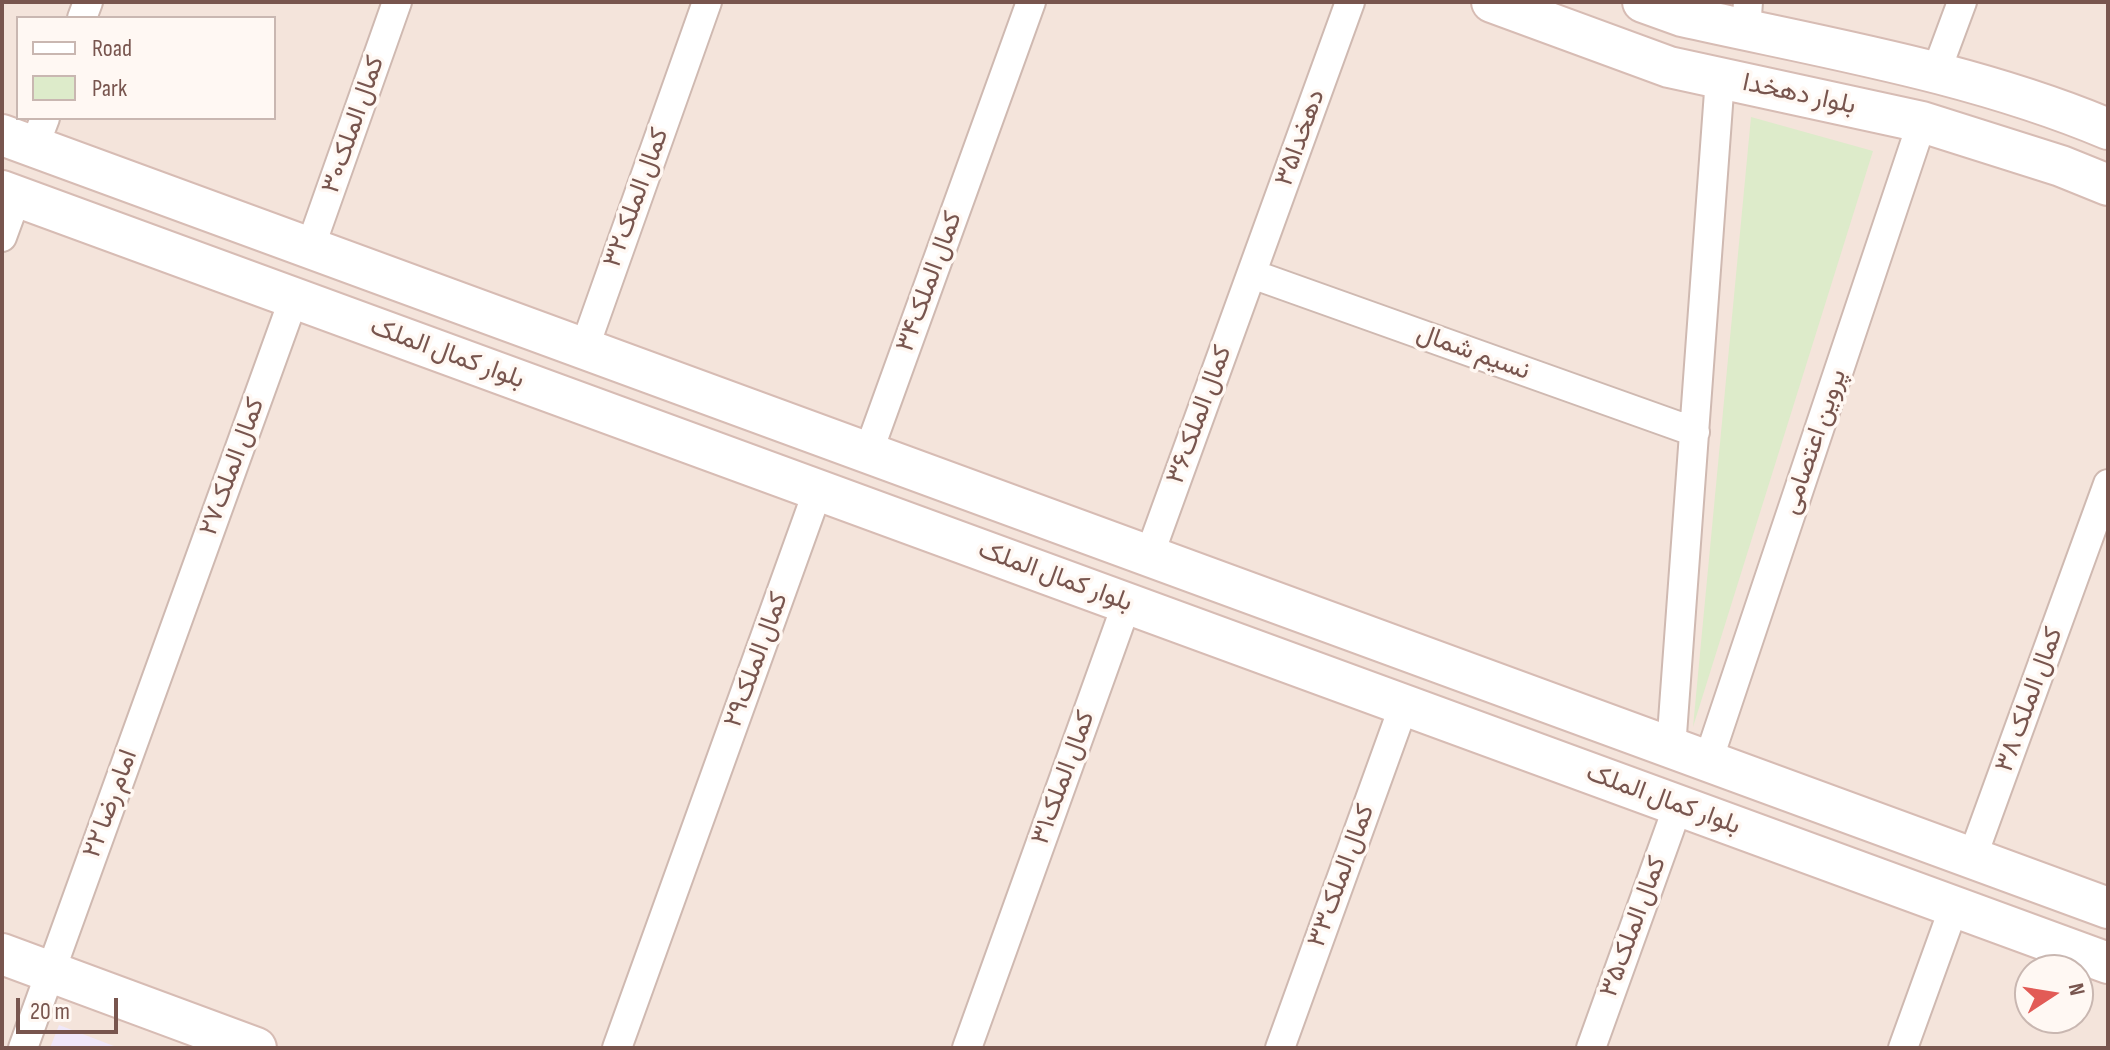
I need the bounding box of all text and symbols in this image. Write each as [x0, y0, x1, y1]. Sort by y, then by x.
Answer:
legend [16, 16, 276, 120]
text: Road [92, 34, 132, 63]
street label: کمال الملک۳۰ [316, 52, 392, 198]
street label: بلوار دهخدا [1740, 68, 1858, 122]
text: Park [92, 74, 127, 103]
street label: دهخدا۳۵ [1269, 85, 1333, 191]
street label: کمال الملک۳۲ [597, 124, 677, 272]
street label: کمال الملک۳۴ [890, 208, 970, 356]
street label: بلوار کمال الملک [366, 312, 528, 396]
street label: نسیم شمال [1412, 318, 1534, 388]
street label: کمال الملک۳۶ [1161, 342, 1239, 488]
street label: پروین اعتصامی [1776, 365, 1854, 519]
street label: کمال الملک۲۷ [194, 394, 272, 540]
street label: بلوار کمال الملک [974, 535, 1136, 619]
street label: کمال الملک۲۹ [718, 588, 796, 732]
street label: کمال الملک ۳۸ [1989, 623, 2071, 777]
street label: کمال الملک۳۱ [1025, 707, 1103, 849]
street label: امام رضا ۲۲ [77, 746, 145, 862]
street label: بلوار کمال الملک [1582, 758, 1744, 842]
street label: کمال الملک۳۳ [1302, 800, 1382, 952]
street label: کمال الملک۳۵ [1594, 852, 1674, 1002]
north arrow [2014, 954, 2094, 1034]
text: N [2062, 981, 2090, 998]
scale bar [20, 982, 122, 1032]
text: 20 m [30, 997, 70, 1026]

